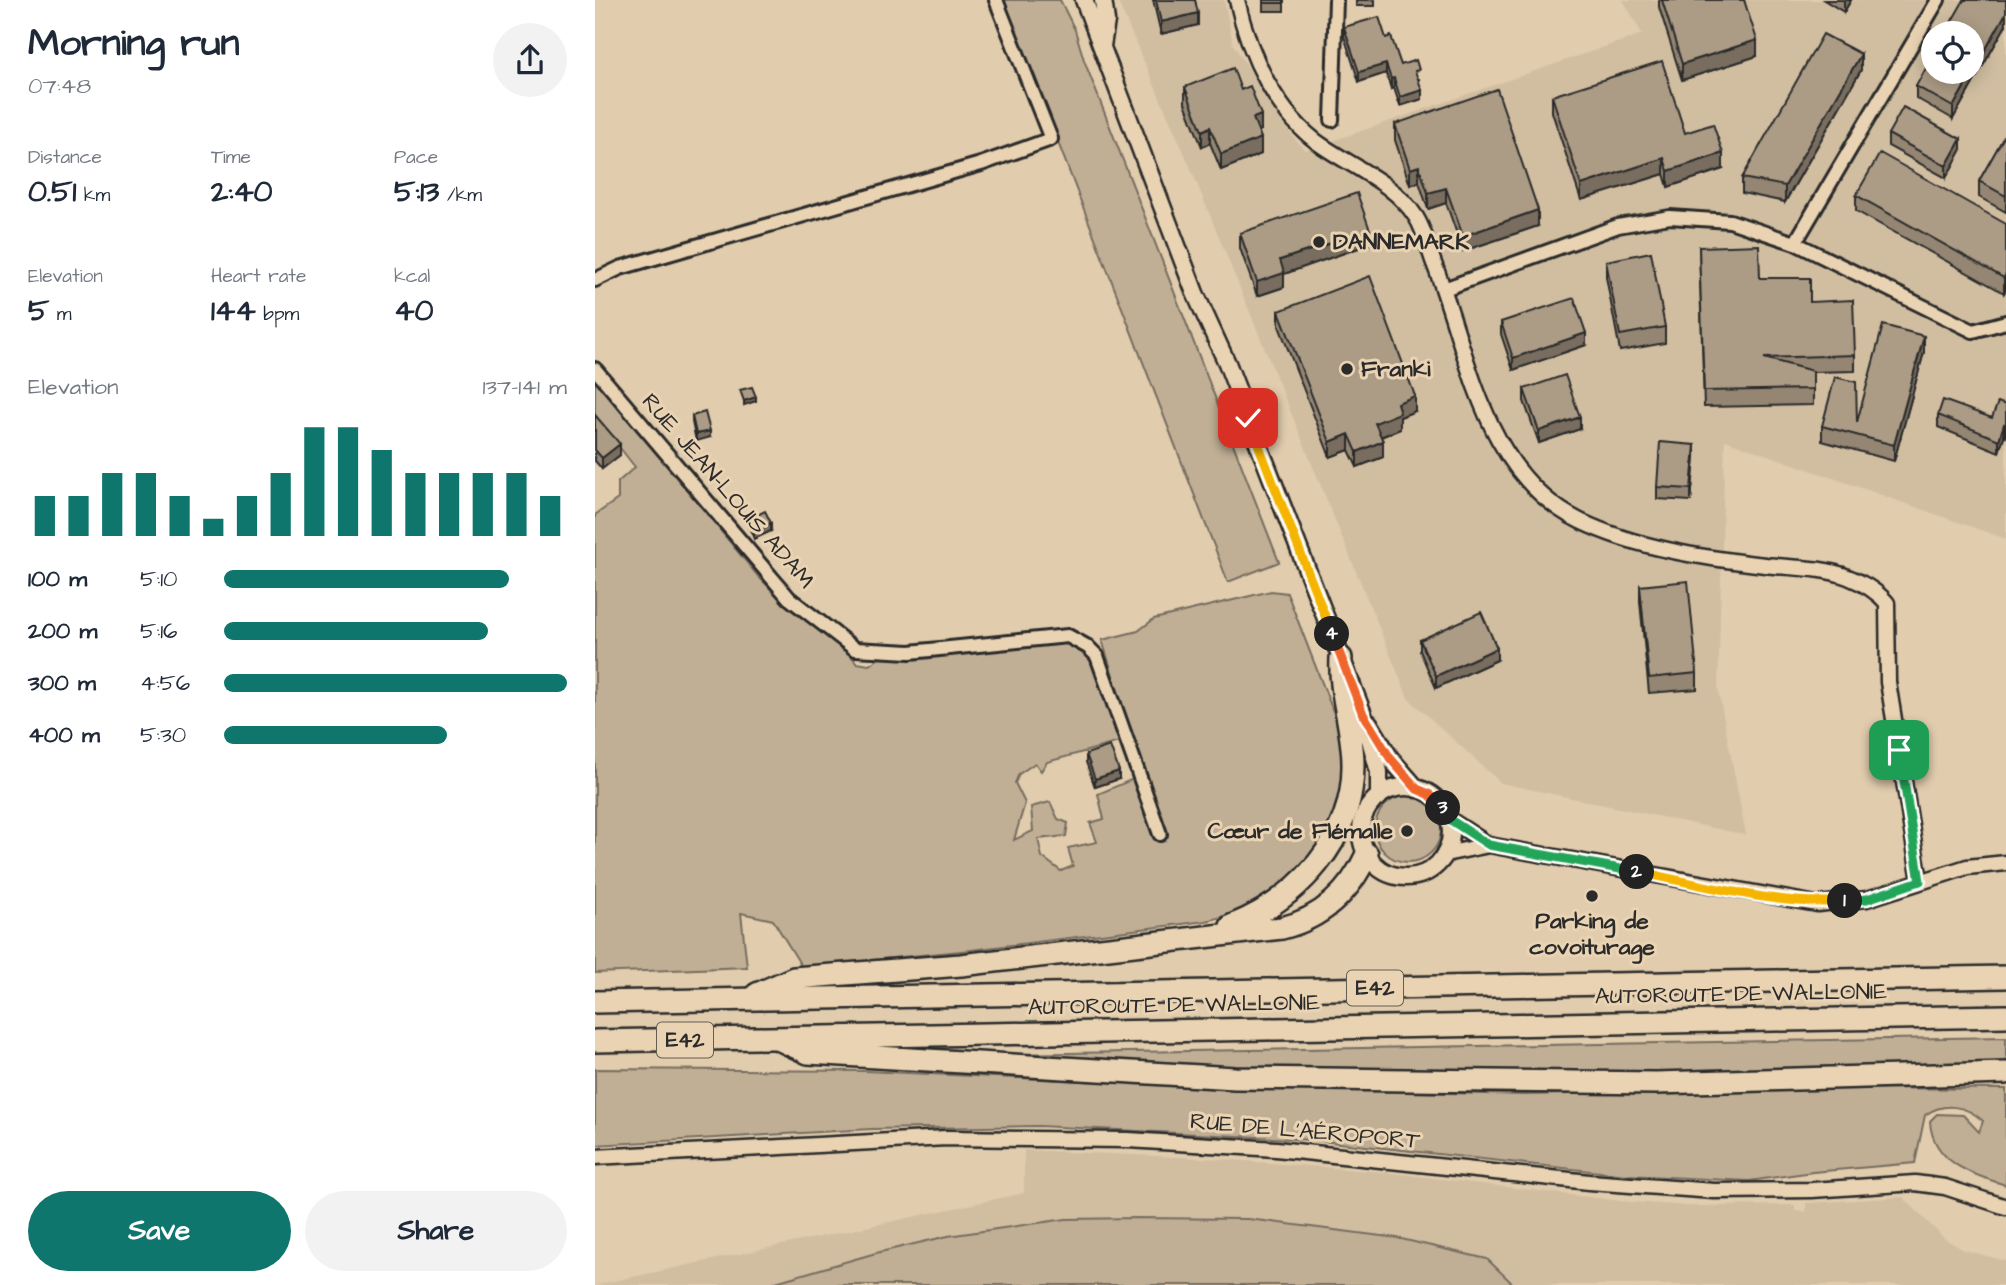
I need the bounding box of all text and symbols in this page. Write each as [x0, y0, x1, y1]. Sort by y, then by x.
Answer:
text: Morning run [28, 18, 240, 70]
map controls [1921, 21, 1984, 84]
button: locate [1921, 21, 1984, 84]
button: share [493, 23, 567, 97]
text: 07:48 [28, 70, 91, 102]
text: Distance [28, 144, 102, 171]
text: Time [211, 144, 251, 171]
text: Pace [394, 144, 438, 171]
text: 0.51 [28, 171, 76, 213]
text: 2:40 [211, 171, 273, 213]
text: 5:13 [394, 171, 439, 213]
text: km [76, 182, 110, 209]
text: /km [439, 182, 482, 209]
place label: DANNEMARK [1333, 226, 1470, 258]
marker: DANNEMARK [1311, 234, 1327, 250]
text: Elevation [28, 263, 103, 290]
text: Heart rate [211, 263, 306, 290]
text: kcal [394, 263, 430, 290]
text: 5 [28, 290, 49, 332]
text: 144 [211, 290, 256, 332]
text: 40 [394, 290, 433, 332]
text: m [49, 301, 72, 328]
text: bpm [256, 301, 299, 328]
place label: Franki [1361, 353, 1431, 385]
marker: Franki [1339, 361, 1355, 377]
text: Elevation [28, 371, 119, 403]
text: 137–141 m [482, 371, 567, 403]
street label: RUE JEAN-LOUIS ADAM [634, 386, 822, 596]
pin [1218, 388, 1278, 448]
icon: check [1229, 399, 1267, 437]
text: 100 m [28, 563, 87, 595]
text: 5:10 [140, 563, 178, 595]
text: 200 m [28, 615, 97, 647]
text: 5:16 [140, 615, 178, 647]
pin: 4 [1315, 616, 1349, 652]
text: 4 [1325, 620, 1338, 647]
text: 300 m [28, 667, 96, 699]
text: 4:56 [140, 667, 190, 699]
text: 400 m [28, 719, 100, 751]
text: 5:30 [140, 719, 186, 751]
pin [1869, 720, 1929, 780]
icon: arrive [1880, 731, 1918, 769]
pin: 3 [1425, 790, 1461, 826]
text: 3 [1438, 794, 1447, 821]
place label: Cœur de Flémalle [1207, 815, 1394, 847]
marker: Cœur de Flémalle [1399, 823, 1415, 839]
pin: 2 [1619, 854, 1655, 890]
text: 2 [1631, 858, 1642, 885]
pin: 1 [1827, 884, 1863, 918]
text: 1 [1843, 887, 1846, 914]
marker: Parking de covoiturage [1584, 888, 1600, 904]
place label: Parking de covoiturage [1529, 905, 1655, 964]
road number: E42 [1347, 970, 1403, 1006]
street label: AUTOROUTE DE WALLONIE [1595, 975, 1888, 1013]
street label: AUTOROUTE DE WALLONIE [1028, 986, 1321, 1024]
road number: E42 [657, 1023, 713, 1058]
street label: RUE DE L'AÉROPORT [1189, 1105, 1422, 1157]
button: Save [28, 1191, 291, 1271]
button: Share [305, 1191, 567, 1271]

